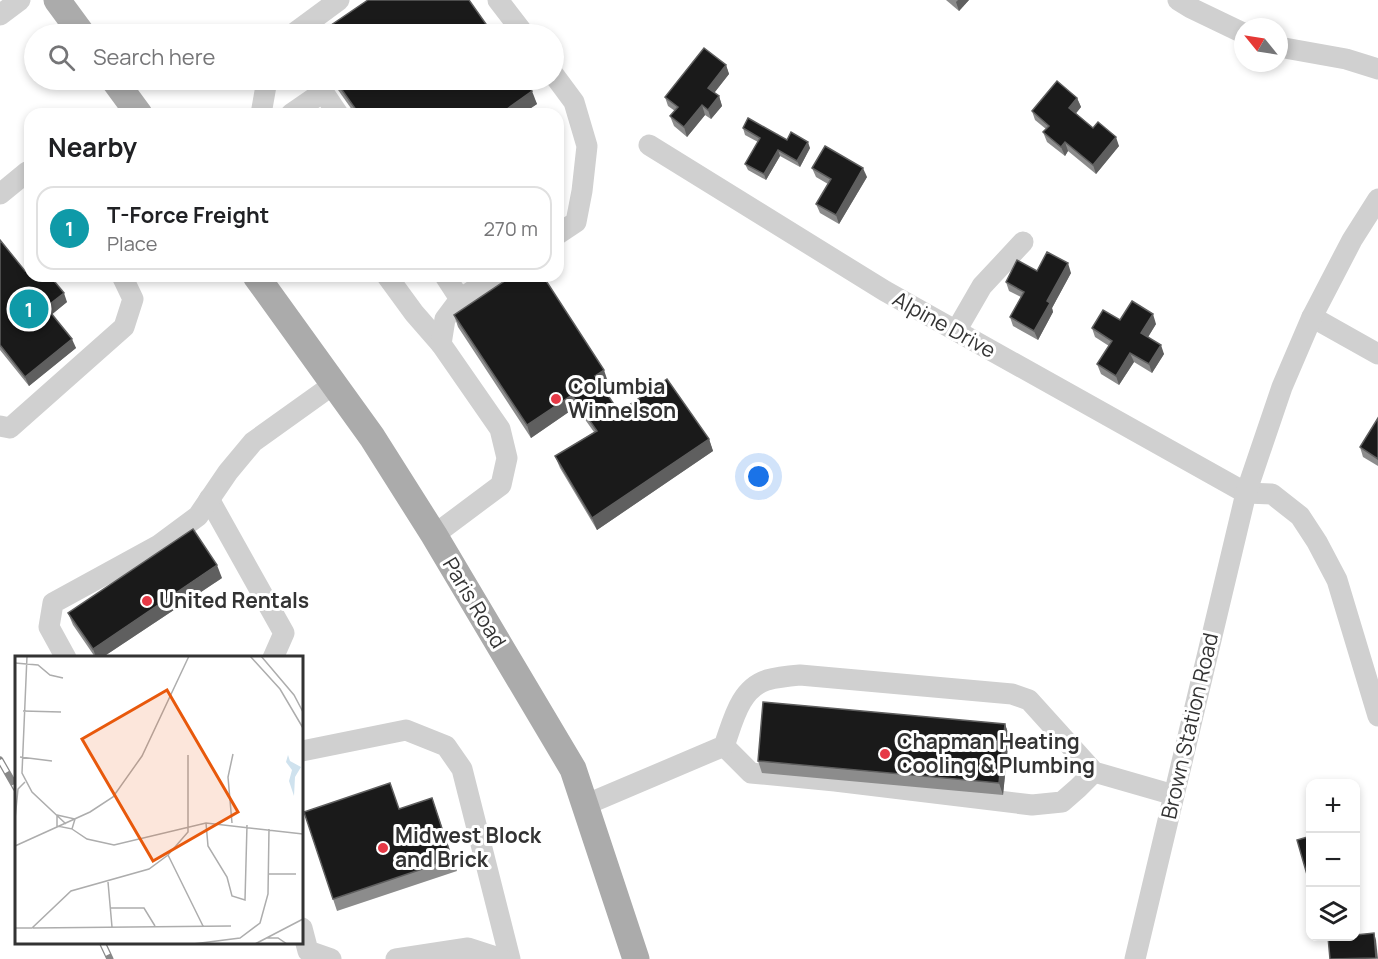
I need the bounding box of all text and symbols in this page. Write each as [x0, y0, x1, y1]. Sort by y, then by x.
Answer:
north arrow [1234, 18, 1288, 72]
search box [24, 24, 564, 90]
icon: search [45, 41, 78, 74]
text: Search here [93, 42, 215, 72]
text: Nearby [48, 129, 137, 165]
text: T-Force Freight [107, 200, 269, 230]
text: 1 [65, 215, 74, 242]
text: 270 m [483, 215, 538, 242]
text: Place [107, 230, 157, 257]
street label: Alpine Drive [888, 284, 1001, 364]
pin: 1 [9, 286, 48, 332]
place label: Columbia Winnelson [568, 372, 676, 424]
marker: Columbia Winnelson [549, 392, 563, 406]
your location [744, 462, 773, 491]
street label: Paris Road [437, 552, 513, 653]
place label: United Rentals [159, 586, 309, 614]
marker: United Rentals [140, 594, 154, 608]
street label: Brown Station Road [1154, 630, 1224, 822]
inset map [15, 656, 303, 944]
place label: Chapman Heating Cooling & Plumbing [897, 727, 1095, 779]
marker: Chapman Heating Cooling & Plumbing [878, 747, 892, 761]
map controls [1306, 779, 1360, 941]
button: + [1306, 779, 1360, 833]
place label: Midwest Block and Brick [395, 821, 542, 873]
button: − [1306, 833, 1360, 887]
marker: Midwest Block and Brick [376, 841, 390, 855]
button: layers [1306, 887, 1360, 941]

